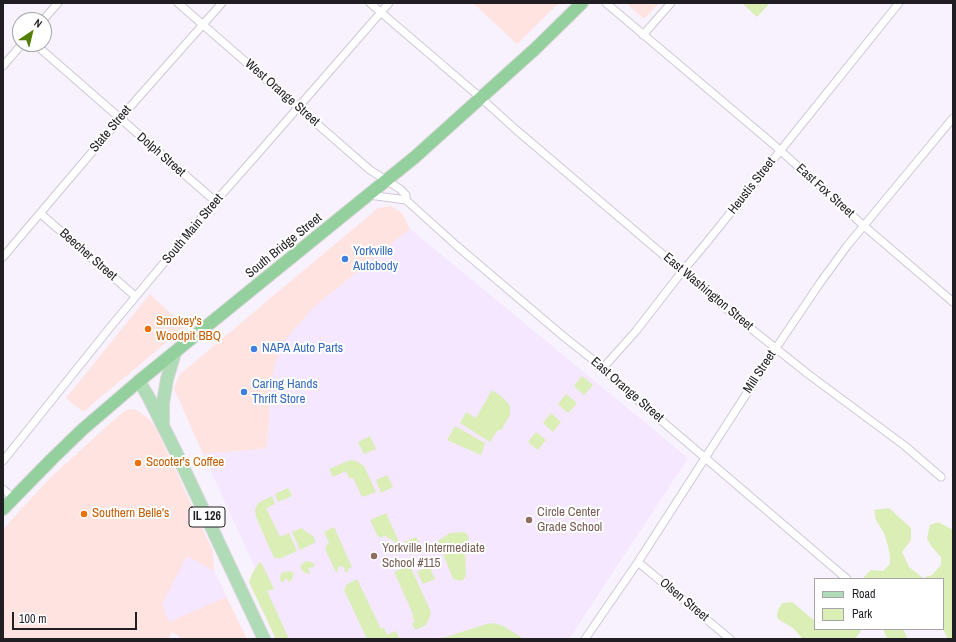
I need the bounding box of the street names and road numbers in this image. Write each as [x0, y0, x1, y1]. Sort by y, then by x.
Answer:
street label: West Orange Street [241, 56, 323, 130]
street label: State Street [87, 102, 135, 156]
street label: Dolph Street [134, 130, 188, 180]
street label: Heustis Street [725, 155, 779, 217]
street label: East Fox Street [793, 161, 857, 221]
street label: South Main Street [159, 191, 227, 267]
street label: South Bridge Street [243, 210, 325, 282]
street label: Beecher Street [56, 226, 120, 284]
street label: East Washington Street [660, 250, 756, 334]
street label: Mill Street [740, 348, 780, 396]
street label: East Orange Street [587, 354, 667, 426]
road number: IL 126 [189, 507, 225, 527]
street label: Olsen Street [656, 575, 712, 625]

